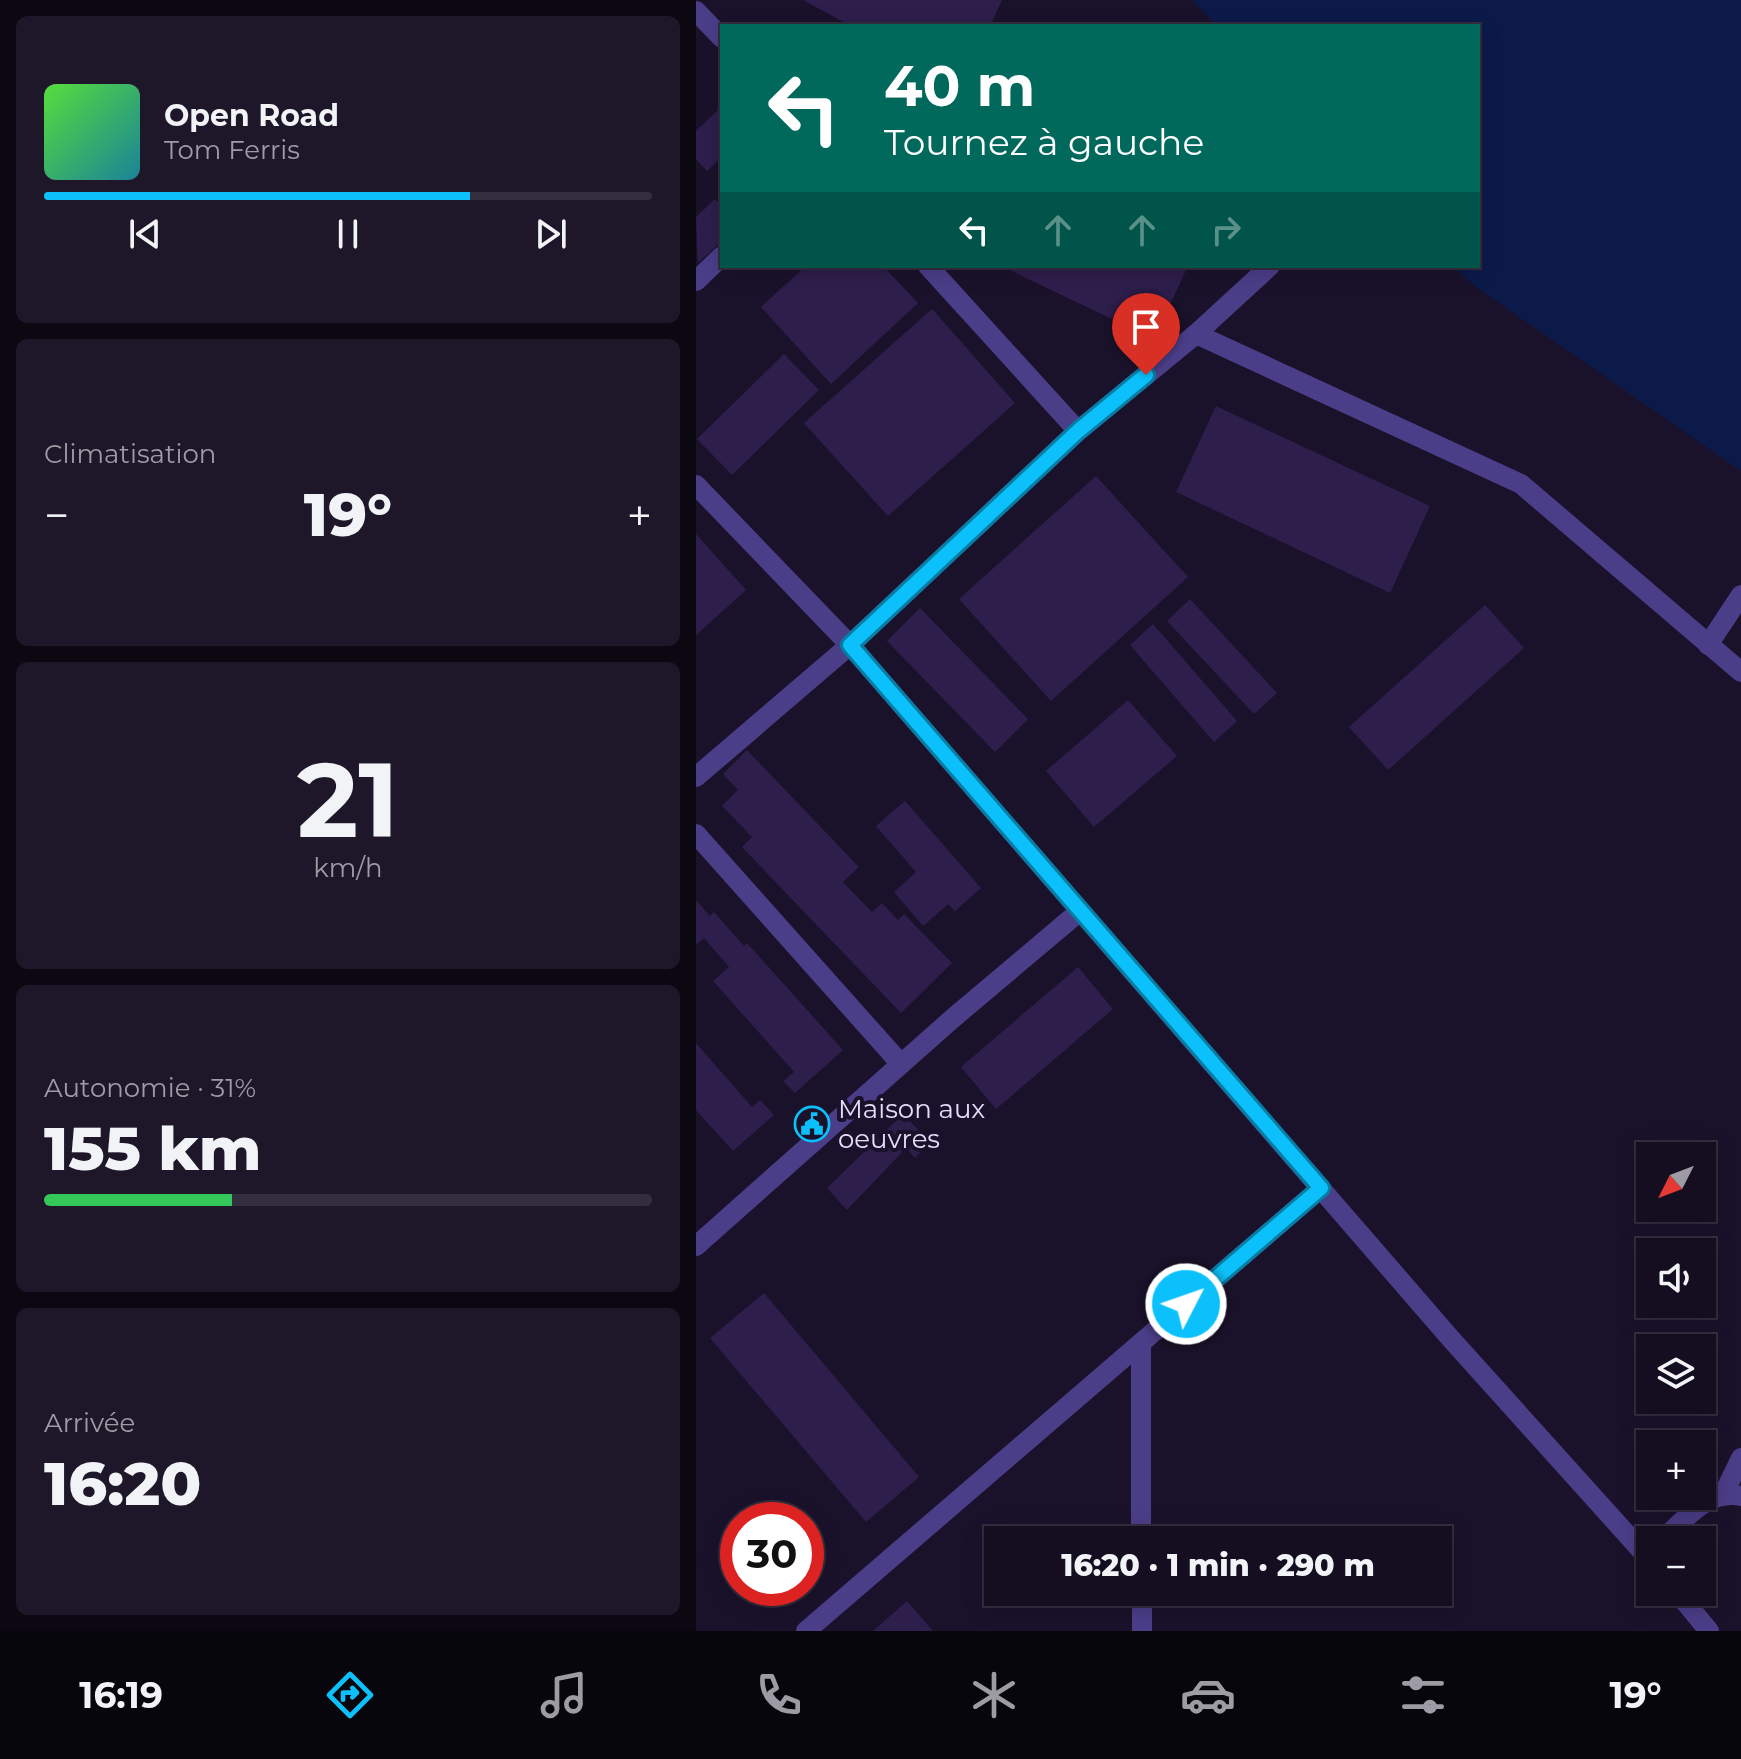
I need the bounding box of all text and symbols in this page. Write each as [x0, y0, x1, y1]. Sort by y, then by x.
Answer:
text: 40 m [884, 52, 1035, 120]
icon: left [752, 56, 856, 160]
text: Open Road [164, 97, 339, 134]
text: Tournez à gauche [884, 120, 1204, 164]
text: Tom Ferris [164, 134, 300, 166]
icon: left [952, 208, 996, 252]
icon: ahead [1036, 208, 1080, 252]
icon: ahead [1120, 208, 1164, 252]
icon: right [1204, 208, 1248, 252]
icon: previous [123, 212, 167, 256]
icon: pause [326, 212, 370, 256]
icon: next [529, 212, 573, 256]
pin [1112, 293, 1180, 375]
icon: arrive [1124, 305, 1168, 349]
text: Climatisation [44, 438, 216, 470]
text: 19° [304, 478, 392, 551]
text: − [44, 488, 69, 542]
text: + [627, 488, 652, 542]
text: 21 [297, 736, 399, 863]
text: km/h [313, 852, 383, 884]
text: Autonomie · 31% [44, 1072, 256, 1104]
place label: Maison aux oeuvres [838, 1093, 985, 1155]
public building icon: Maison aux oeuvres [793, 1105, 831, 1143]
text: 155 km [44, 1112, 262, 1185]
north arrow [1636, 1142, 1716, 1222]
map controls [1636, 1142, 1716, 1606]
button: sound [1636, 1238, 1716, 1318]
position arrow [1144, 1262, 1228, 1346]
button: layers [1636, 1334, 1716, 1414]
text: Arrivée [44, 1407, 135, 1439]
button: + [1636, 1430, 1716, 1510]
text: 16:20 [44, 1447, 201, 1520]
speed limit sign: 30 [720, 1502, 824, 1606]
button: − [1636, 1526, 1716, 1606]
text: 16:20 · 1 min · 290 m [1061, 1547, 1375, 1584]
icon: directions [322, 1667, 378, 1723]
icon: music [536, 1667, 592, 1723]
icon: phone [751, 1667, 807, 1723]
icon: climate [966, 1667, 1022, 1723]
icon: car [1180, 1667, 1236, 1723]
icon: filters [1395, 1667, 1451, 1723]
text: 16:19 [79, 1673, 163, 1717]
text: 19° [1610, 1673, 1662, 1717]

